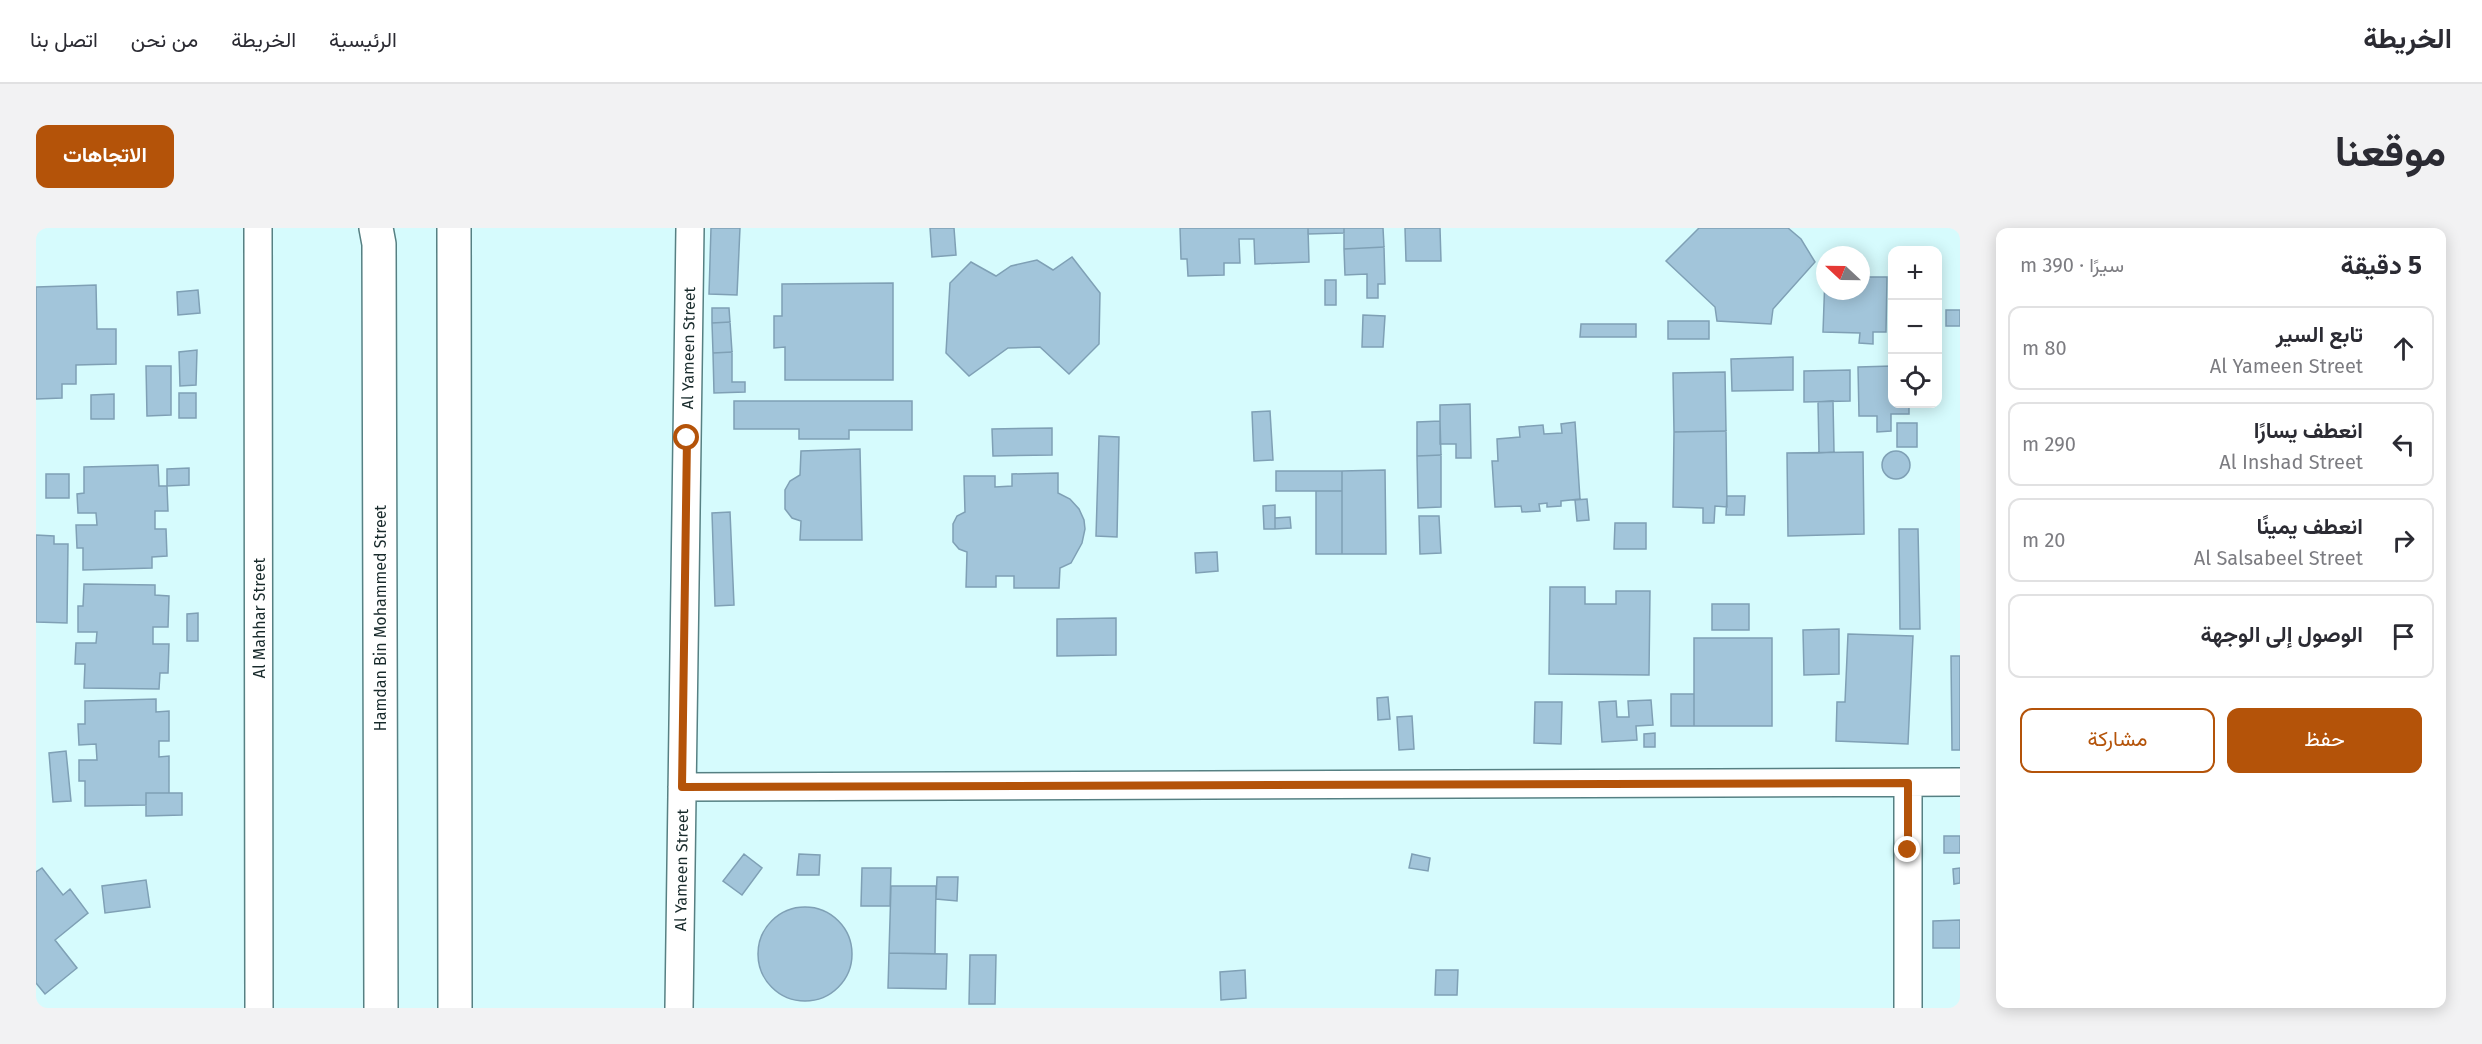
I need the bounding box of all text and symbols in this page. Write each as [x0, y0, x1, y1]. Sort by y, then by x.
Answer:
text: الخريطة [2363, 22, 2452, 55]
text: اتصل بنا [30, 27, 98, 53]
text: من نحن [131, 27, 198, 53]
text: الخريطة [231, 27, 296, 53]
text: الرئيسية [329, 27, 397, 53]
button: الاتجاهات [36, 125, 174, 188]
text: موقعنا [2335, 127, 2446, 177]
north arrow [1816, 246, 1870, 300]
map controls [1888, 246, 1942, 408]
button: + [1888, 246, 1942, 300]
text: 5 دقيقة [2341, 250, 2422, 281]
text: سيرًا · 390 m [2020, 253, 2124, 277]
street label: Al Yameen Street [678, 286, 699, 409]
button: − [1888, 300, 1942, 354]
text: تابع السير [2276, 321, 2363, 348]
icon: ahead [2387, 332, 2420, 365]
text: 80 m [2022, 336, 2067, 360]
button: locate [1888, 354, 1942, 408]
text: Al Yameen Street [2210, 354, 2363, 378]
text: انعطف يسارًا [2254, 417, 2363, 444]
route start [673, 424, 699, 450]
icon: left [2387, 428, 2420, 461]
text: 290 m [2022, 432, 2076, 456]
text: Al Inshad Street [2219, 450, 2363, 474]
street label: Hamdan Bin Mohammed Street [371, 505, 390, 731]
text: انعطف يمينًا [2256, 513, 2363, 540]
icon: right [2387, 524, 2420, 557]
text: 20 m [2022, 528, 2066, 552]
text: Al Salsabeel Street [2194, 546, 2363, 570]
street label: Al Mahhar Street [250, 558, 269, 678]
icon: arrive [2387, 620, 2420, 653]
text: الوصول إلى الوجهة [2200, 621, 2363, 648]
button: مشاركة [2020, 708, 2215, 773]
button: حفظ [2227, 708, 2422, 773]
street label: Al Yameen Street [671, 808, 692, 931]
route end [1894, 836, 1920, 862]

